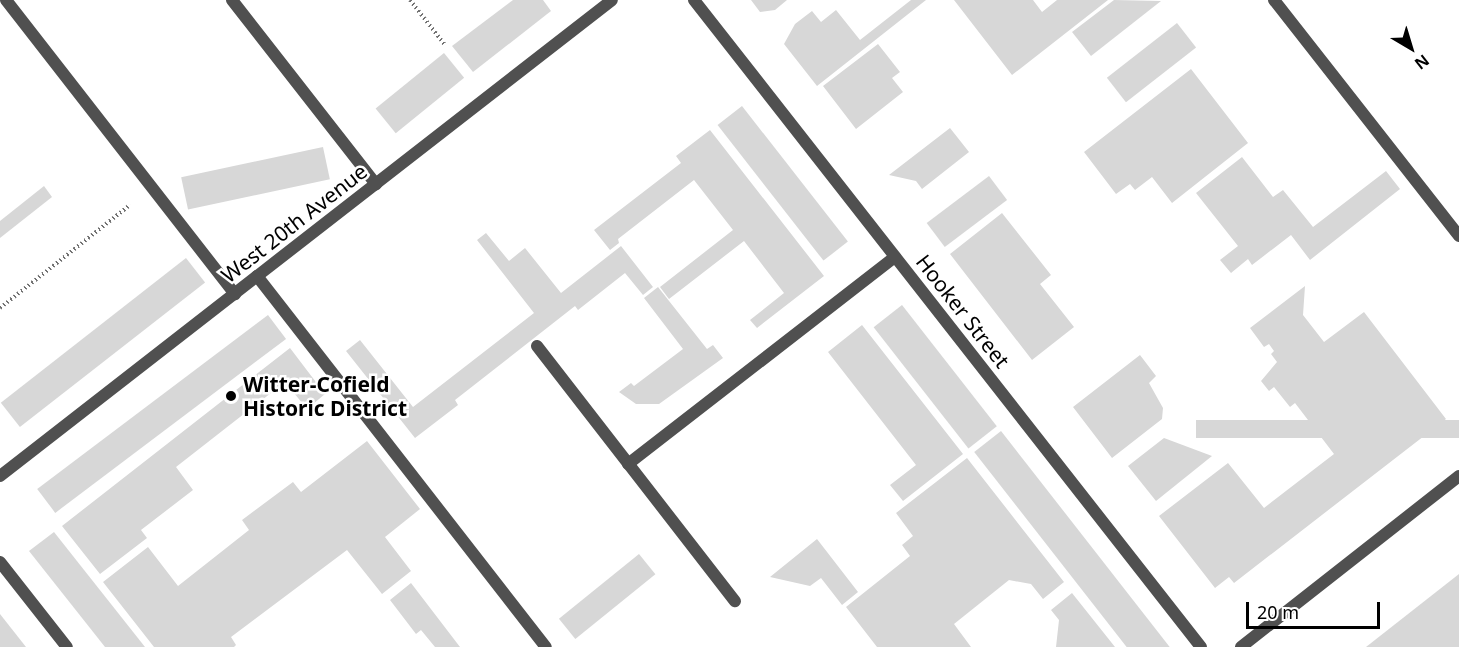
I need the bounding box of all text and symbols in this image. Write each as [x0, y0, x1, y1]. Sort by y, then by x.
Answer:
north arrow [1381, 18, 1441, 78]
text: N [1410, 50, 1434, 75]
street label: West 20th Avenue [216, 158, 372, 288]
street label: Hooker Street [911, 249, 1015, 373]
place label: Witter-Cofield Historic District [243, 371, 407, 421]
marker: Witter-Cofield Historic District [224, 389, 238, 403]
scale bar [1249, 590, 1382, 628]
text: 20 m [1257, 600, 1299, 624]

